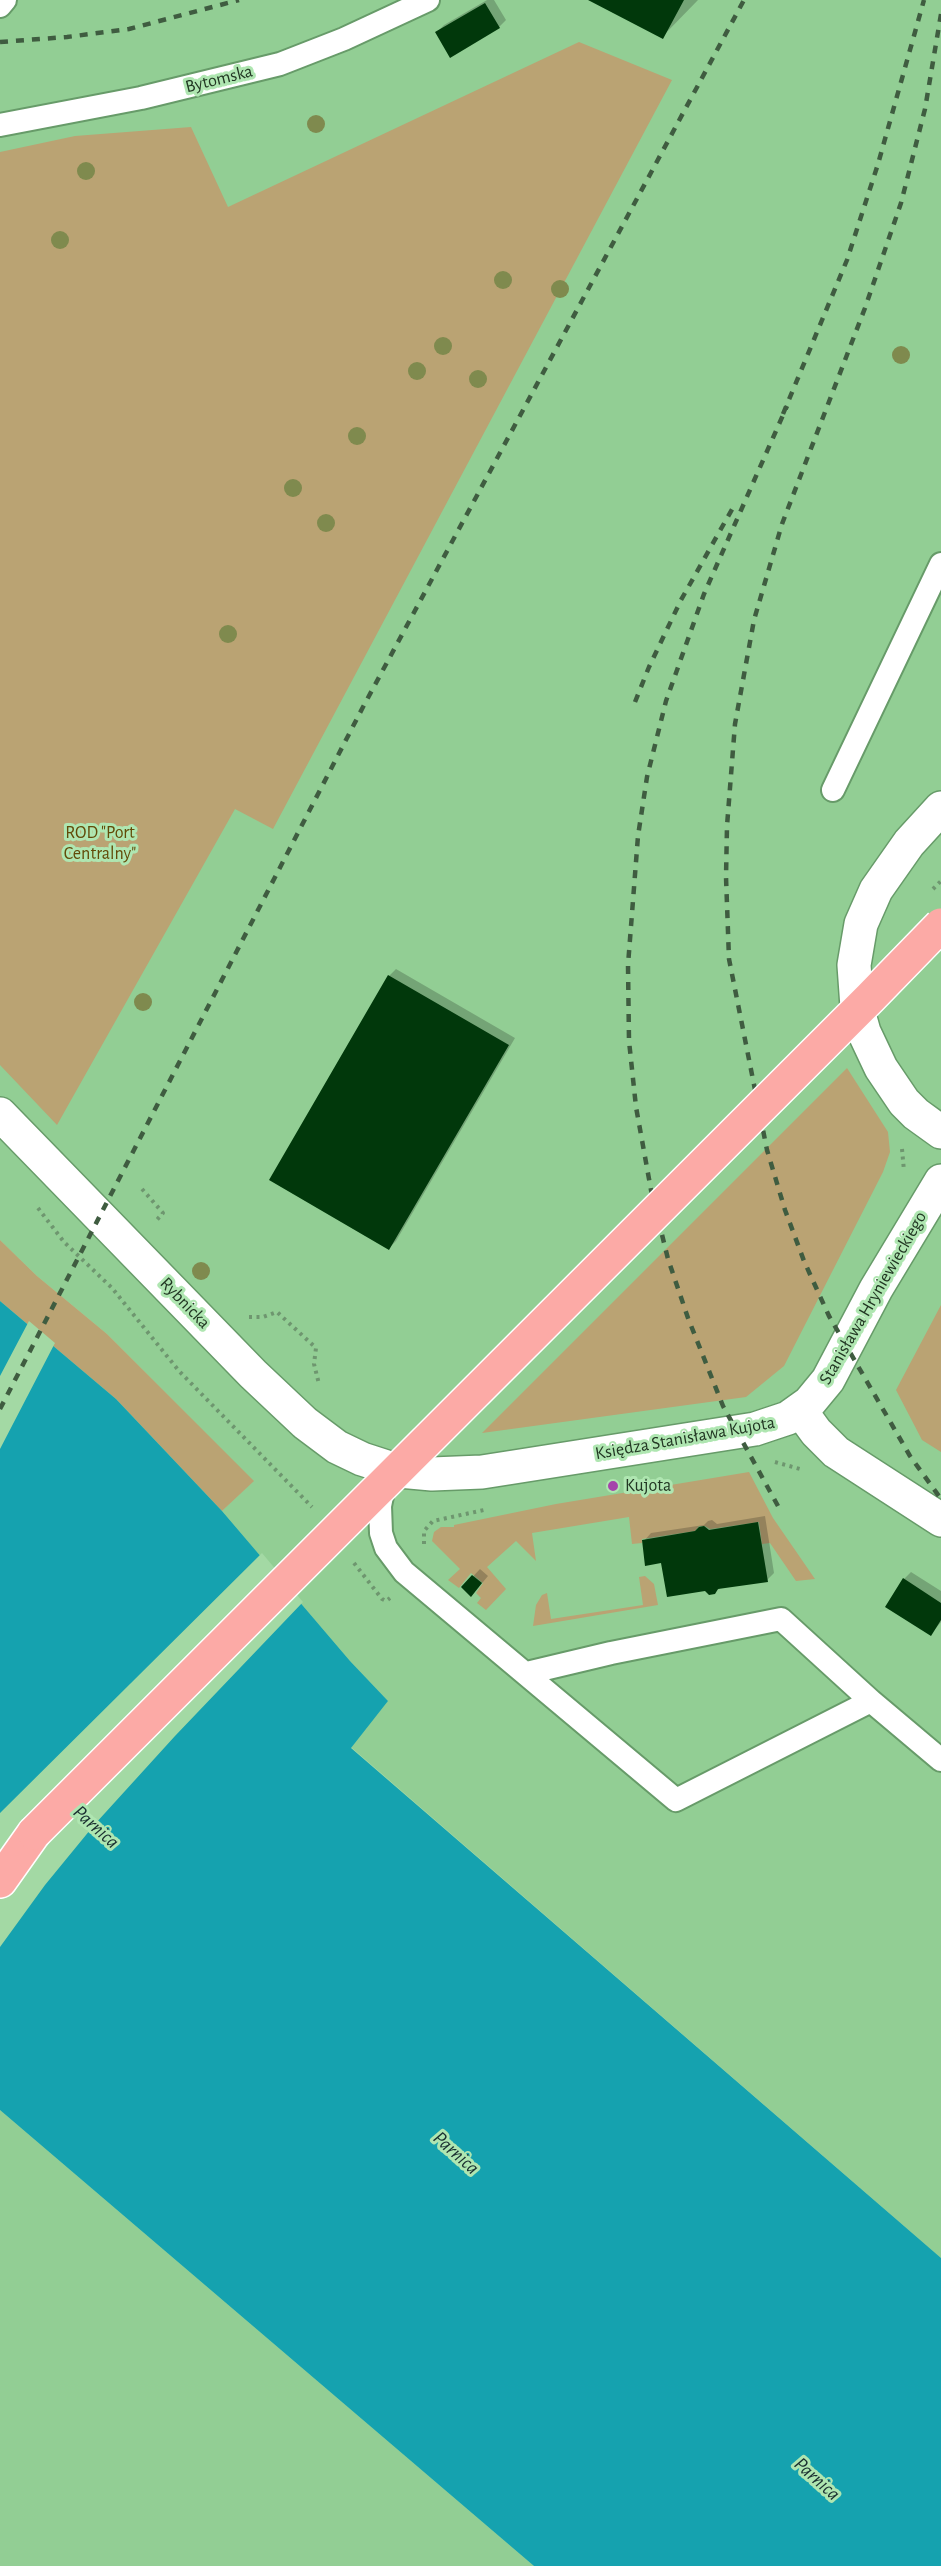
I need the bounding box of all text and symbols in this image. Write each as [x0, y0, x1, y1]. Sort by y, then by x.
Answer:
street label: Bytomska [183, 60, 255, 98]
park label: ROD "Port Centralny" [64, 822, 136, 864]
street label: Stanisława Hryniewieckiego [815, 1208, 931, 1388]
street label: Rybnicka [155, 1273, 215, 1333]
street label: Księdza Stanisława Kujota [593, 1412, 777, 1464]
place label: Kujota [625, 1475, 671, 1497]
marker: Kujota [606, 1479, 620, 1493]
water label: Parnica [68, 1800, 124, 1854]
water label: Parnica [428, 2126, 484, 2180]
water label: Parnica [789, 2452, 845, 2506]

